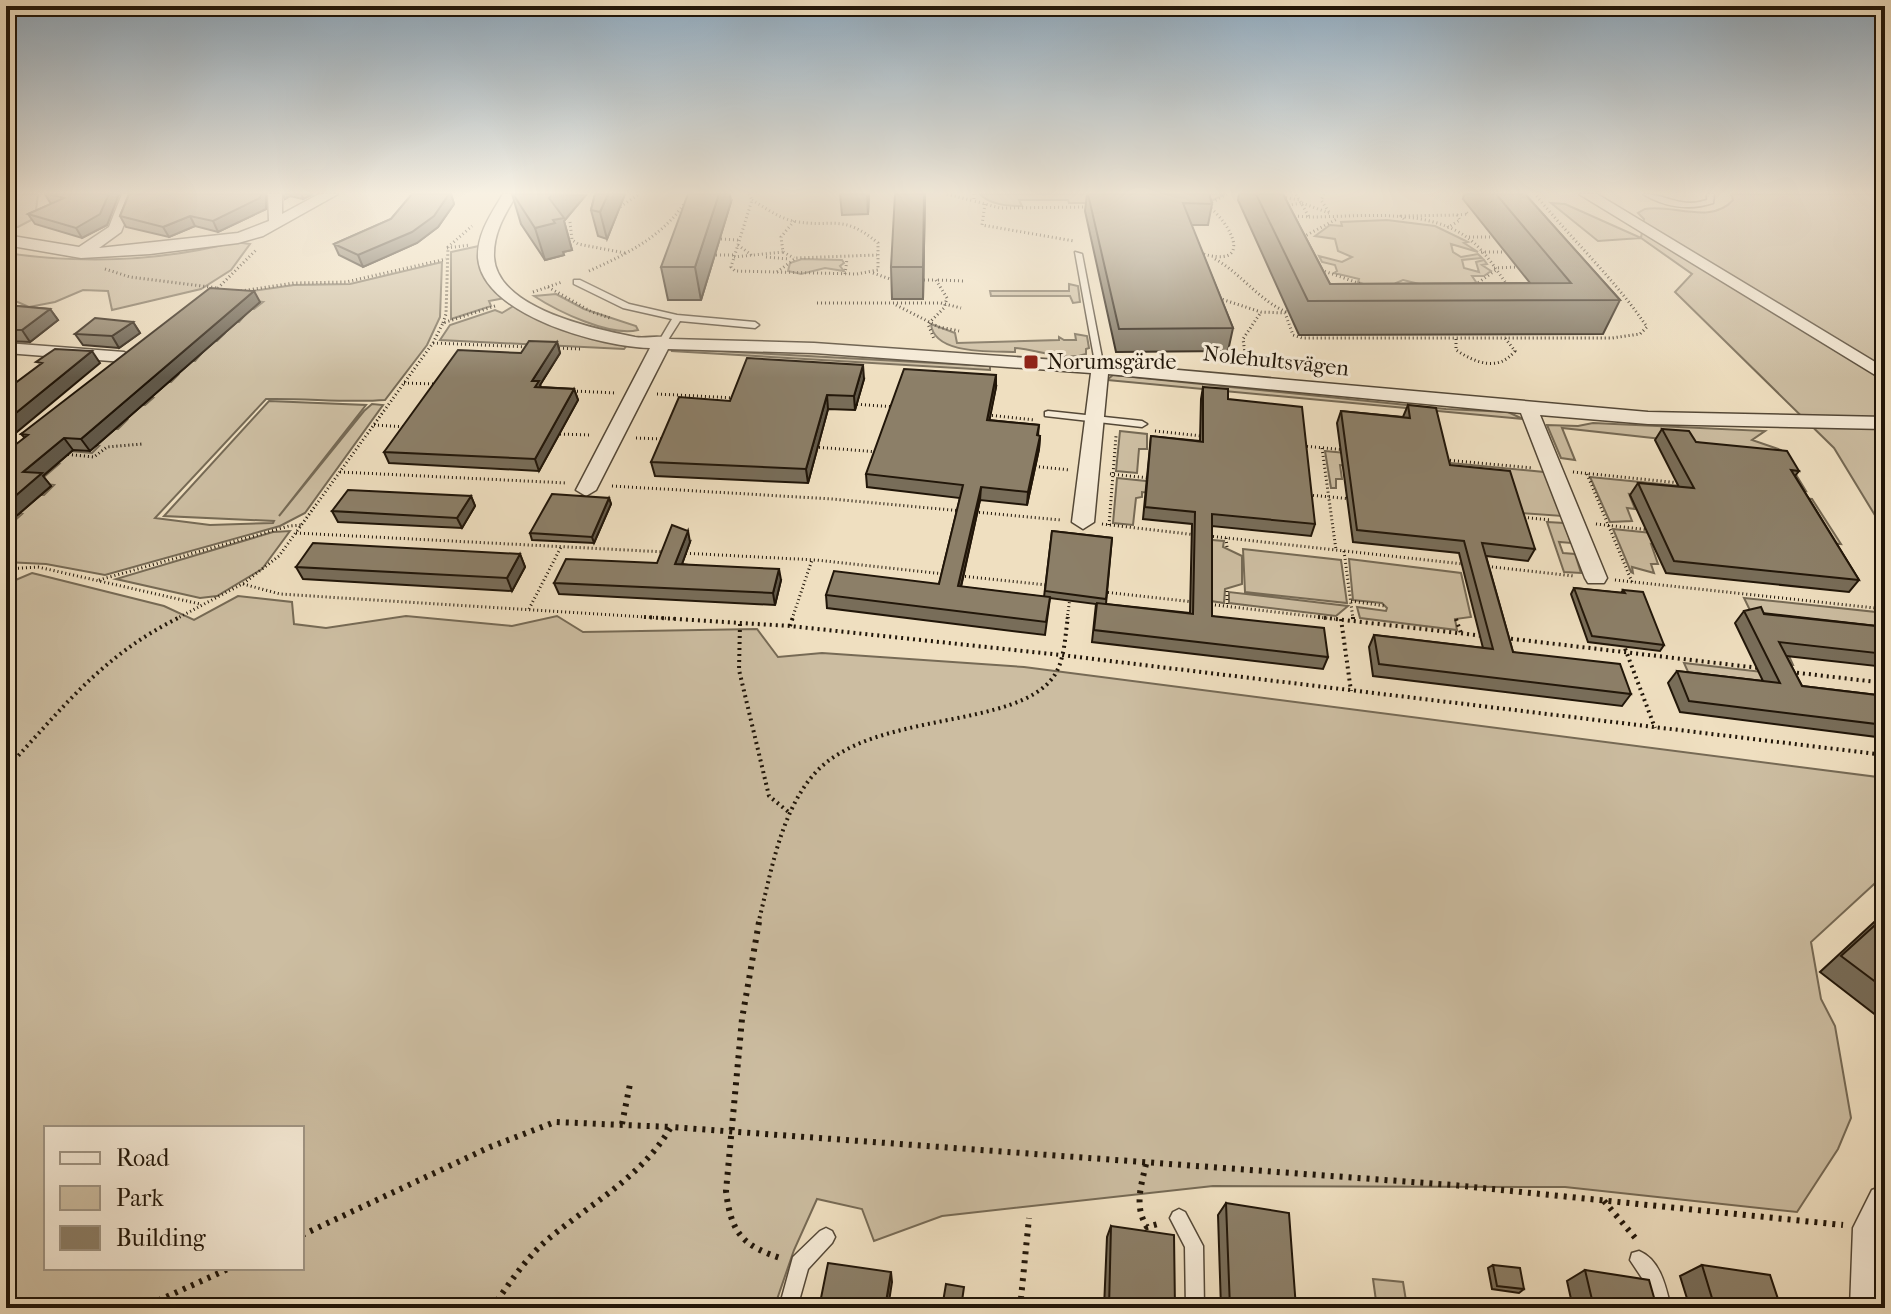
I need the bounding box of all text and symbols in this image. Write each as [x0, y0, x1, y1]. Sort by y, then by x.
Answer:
street label: Nolehultsvägen [1202, 340, 1351, 382]
place label: Norumsgärde [1047, 349, 1177, 375]
marker: Norumsgärde [1022, 353, 1040, 371]
legend [44, 1126, 304, 1270]
text: Road [116, 1144, 170, 1172]
text: Park [116, 1184, 164, 1212]
text: Building [116, 1224, 207, 1252]

